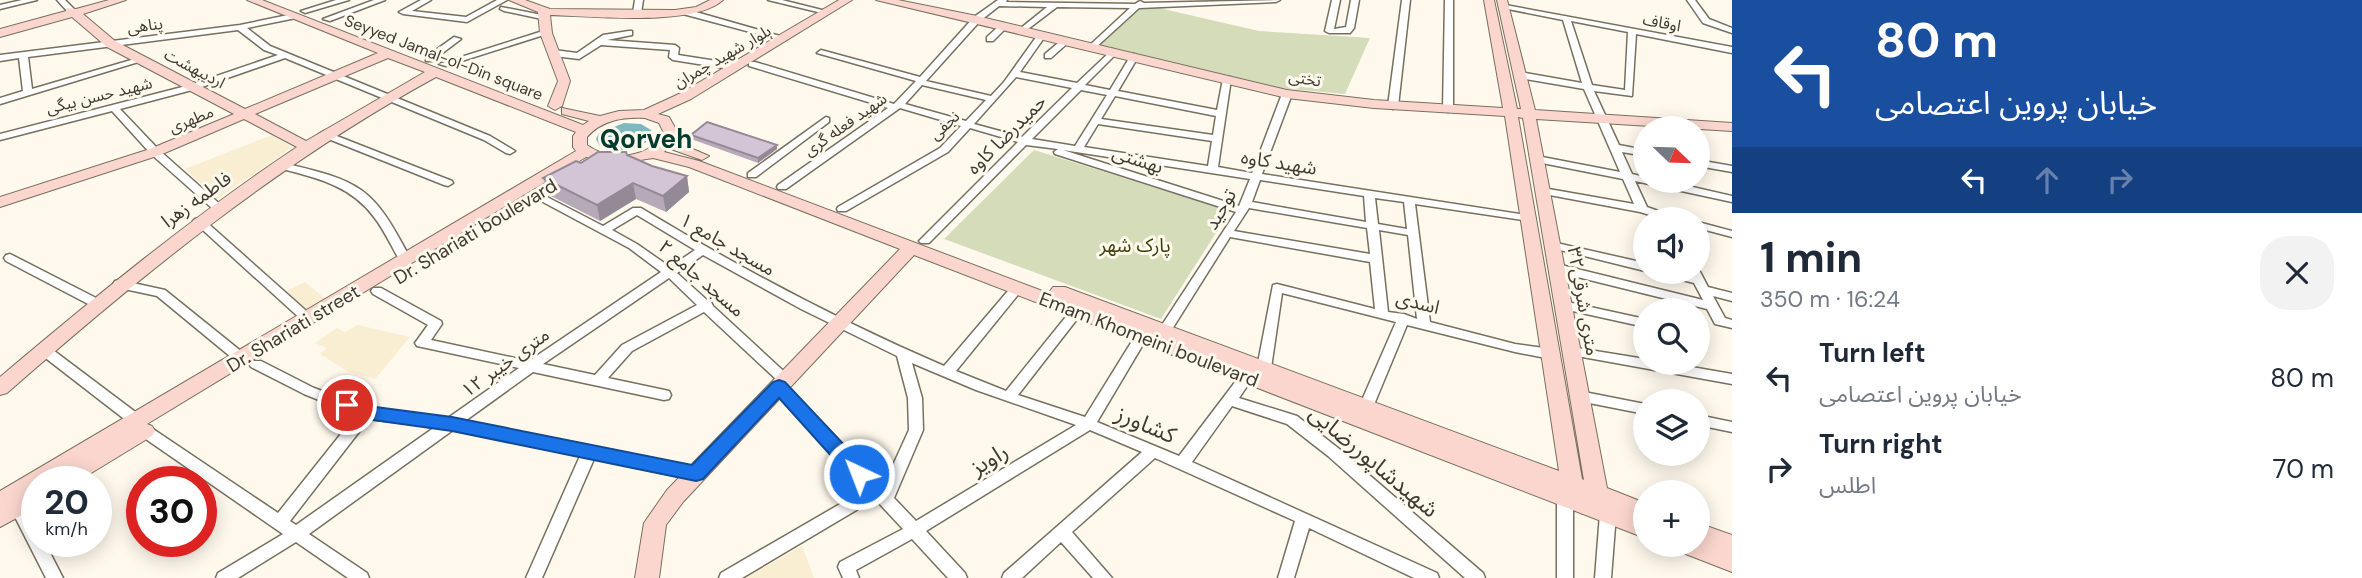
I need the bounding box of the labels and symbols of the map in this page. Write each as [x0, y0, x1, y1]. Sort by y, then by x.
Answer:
street label: اوقاف [1641, 9, 1683, 36]
street label: Seyyed Jamal-ol-Din square [342, 10, 546, 105]
street label: پناهی [126, 13, 164, 38]
street label: بلوار شهید چمران [670, 20, 775, 93]
street label: اردیبهشت [161, 44, 229, 93]
street label: تختی [1287, 66, 1323, 91]
street label: شهید حسن بیگی [44, 72, 154, 119]
street label: شهید فعله گری [800, 88, 891, 161]
street label: حمیدرضا کاوه [961, 89, 1052, 180]
street label: مطهری [166, 101, 217, 138]
street label: نجفی [925, 106, 964, 145]
north arrow [1633, 116, 1710, 192]
district label: Qorveh [600, 122, 692, 156]
street label: بهشتی [1109, 140, 1166, 179]
street label: شهید کاوه [1239, 144, 1319, 181]
street label: فاطمه زهرا [156, 166, 236, 233]
street label: Dr. Shariati boulevard [389, 173, 562, 290]
street label: توحید [1199, 184, 1242, 234]
street label: مسجد جامع ۱ [675, 207, 780, 284]
park label: پارک شهر [1098, 233, 1171, 258]
street label: مسجد جامع ۲ [652, 234, 750, 324]
street label: متری شرقی۳۲ [1562, 245, 1605, 358]
street label: Dr. Shariati street [222, 279, 364, 378]
street label: اسدی [1394, 285, 1442, 320]
street label: Emam Khomeini boulevard [1035, 286, 1262, 393]
street label: ۱۲ متری خیبر [456, 322, 554, 403]
pin [317, 375, 377, 435]
street label: کشاورز [1110, 398, 1181, 450]
street label: شهیدشاپوررضایی [1303, 398, 1445, 524]
street label: راویز [963, 436, 1014, 483]
position arrow [822, 437, 896, 511]
speed limit sign: 30 [126, 466, 217, 557]

